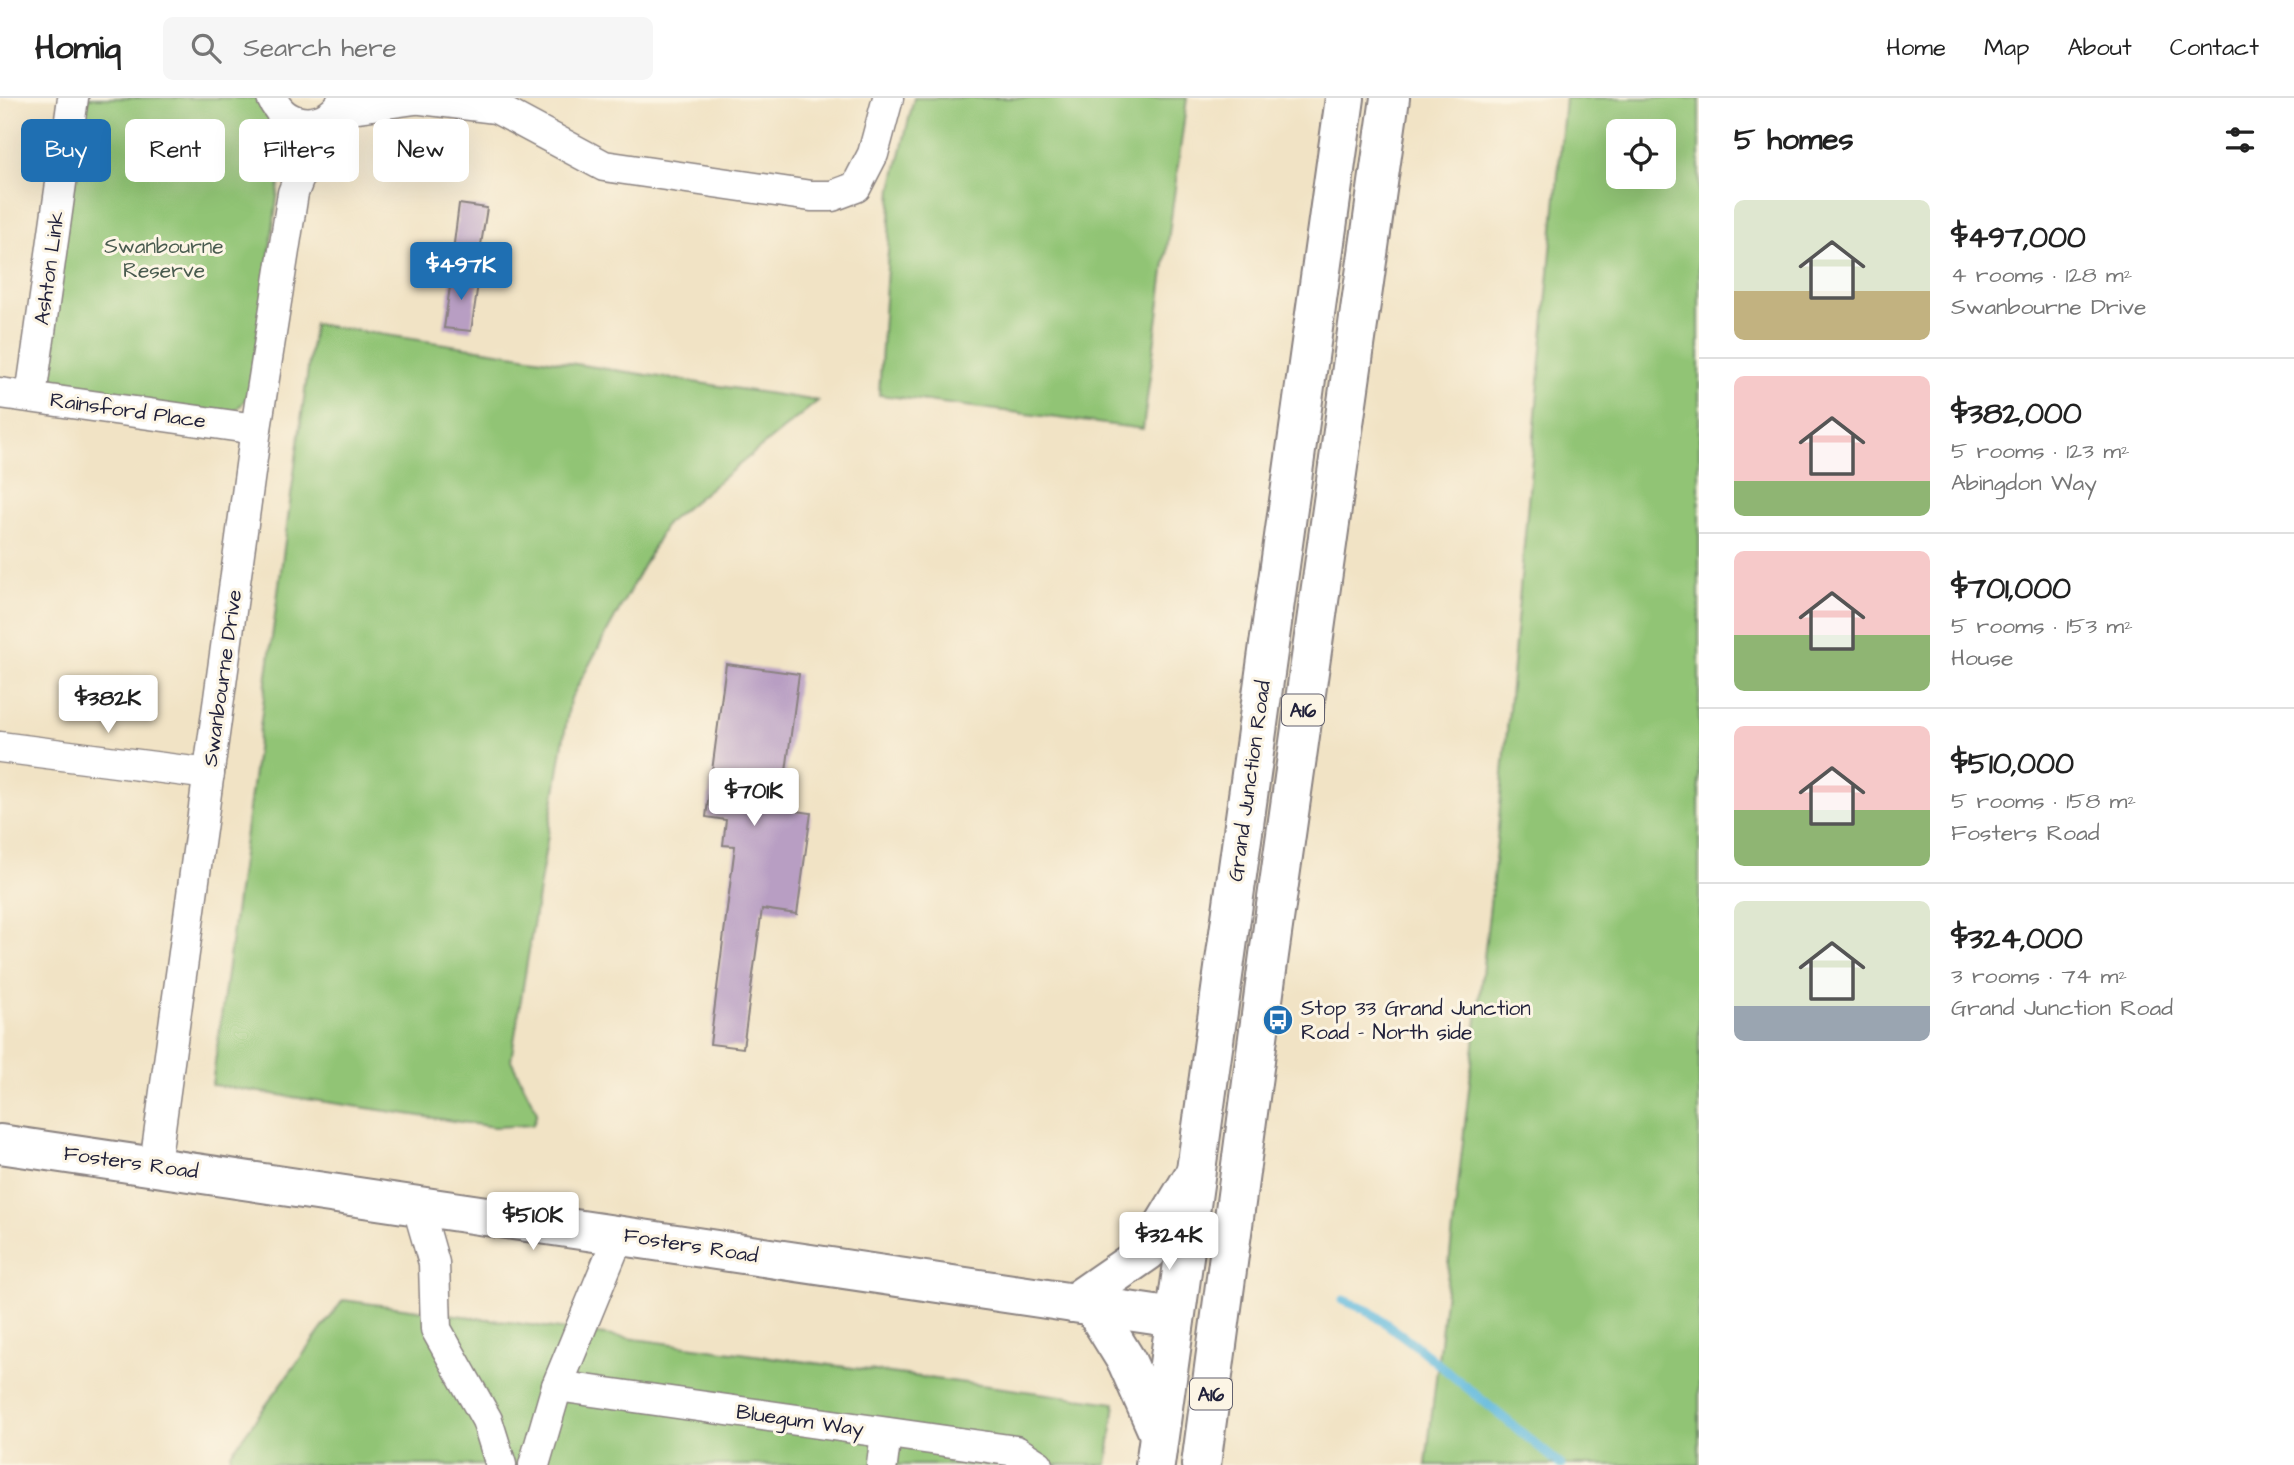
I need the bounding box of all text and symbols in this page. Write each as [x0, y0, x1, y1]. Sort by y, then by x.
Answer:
search box [163, 17, 653, 80]
text: Homiq [35, 25, 121, 71]
icon: search [187, 29, 225, 67]
text: Search here [243, 30, 397, 66]
text: Home [1886, 31, 1946, 65]
text: Map [1984, 31, 2029, 65]
text: About [2067, 31, 2132, 65]
text: Contact [2170, 31, 2259, 65]
chip: Buy [21, 119, 111, 182]
chip: Rent [125, 119, 225, 182]
chip: Filters [239, 119, 359, 182]
chip: New [373, 119, 469, 182]
map controls [1606, 119, 1676, 189]
button: locate [1606, 119, 1676, 189]
text: 5 homes [1734, 119, 1854, 161]
icon: filters [2221, 121, 2259, 159]
street label: Ashton Link [27, 209, 72, 327]
text: $497,000 [1951, 217, 2086, 259]
icon: home [1790, 228, 1874, 312]
park label: Swanbourne Reserve [104, 232, 224, 285]
pin: $497K [412, 242, 510, 302]
text: $497K [426, 249, 496, 281]
text: 4 rooms · 128 m² [1951, 259, 2132, 291]
text: Swanbourne Drive [1951, 291, 2146, 323]
street label: Rainsford Place [48, 385, 208, 436]
text: $382,000 [1951, 393, 2082, 435]
icon: home [1790, 404, 1874, 488]
text: 5 rooms · 123 m² [1951, 435, 2130, 467]
text: Abingdon Way [1951, 467, 2097, 499]
text: $701,000 [1951, 568, 2071, 610]
icon: home [1790, 579, 1874, 663]
street label: Swanbourne Drive [196, 588, 249, 768]
text: 5 rooms · 153 m² [1951, 610, 2133, 642]
text: House [1951, 642, 2014, 674]
pin: $382K [59, 676, 157, 735]
street label: Grand Junction Road [1221, 678, 1278, 883]
text: $382K [75, 682, 141, 714]
road number: A16 [1282, 694, 1324, 726]
text: $510,000 [1951, 743, 2074, 785]
icon: home [1790, 754, 1874, 838]
pin: $701K [705, 768, 803, 828]
text: $701K [725, 775, 783, 807]
text: 5 rooms · 158 m² [1951, 785, 2136, 817]
text: Fosters Road [1951, 817, 2099, 849]
text: $324,000 [1951, 918, 2083, 960]
icon: home [1790, 929, 1874, 1013]
text: 3 rooms · 74 m² [1951, 960, 2127, 992]
text: Grand Junction Road [1951, 992, 2173, 1024]
place label: Stop 33 Grand Junction Road - North side [1301, 994, 1531, 1047]
bus stop icon: Stop 33 Grand Junction Road - North side [1261, 1003, 1295, 1037]
street label: Fosters Road [62, 1139, 200, 1186]
pin: $510K [484, 1192, 582, 1252]
text: $510K [503, 1199, 563, 1231]
pin: $324K [1120, 1212, 1218, 1272]
text: $324K [1135, 1219, 1203, 1251]
street label: Fosters Road [622, 1221, 760, 1270]
road number: A16 [1190, 1378, 1232, 1410]
street label: Bluegum Way [734, 1397, 866, 1446]

